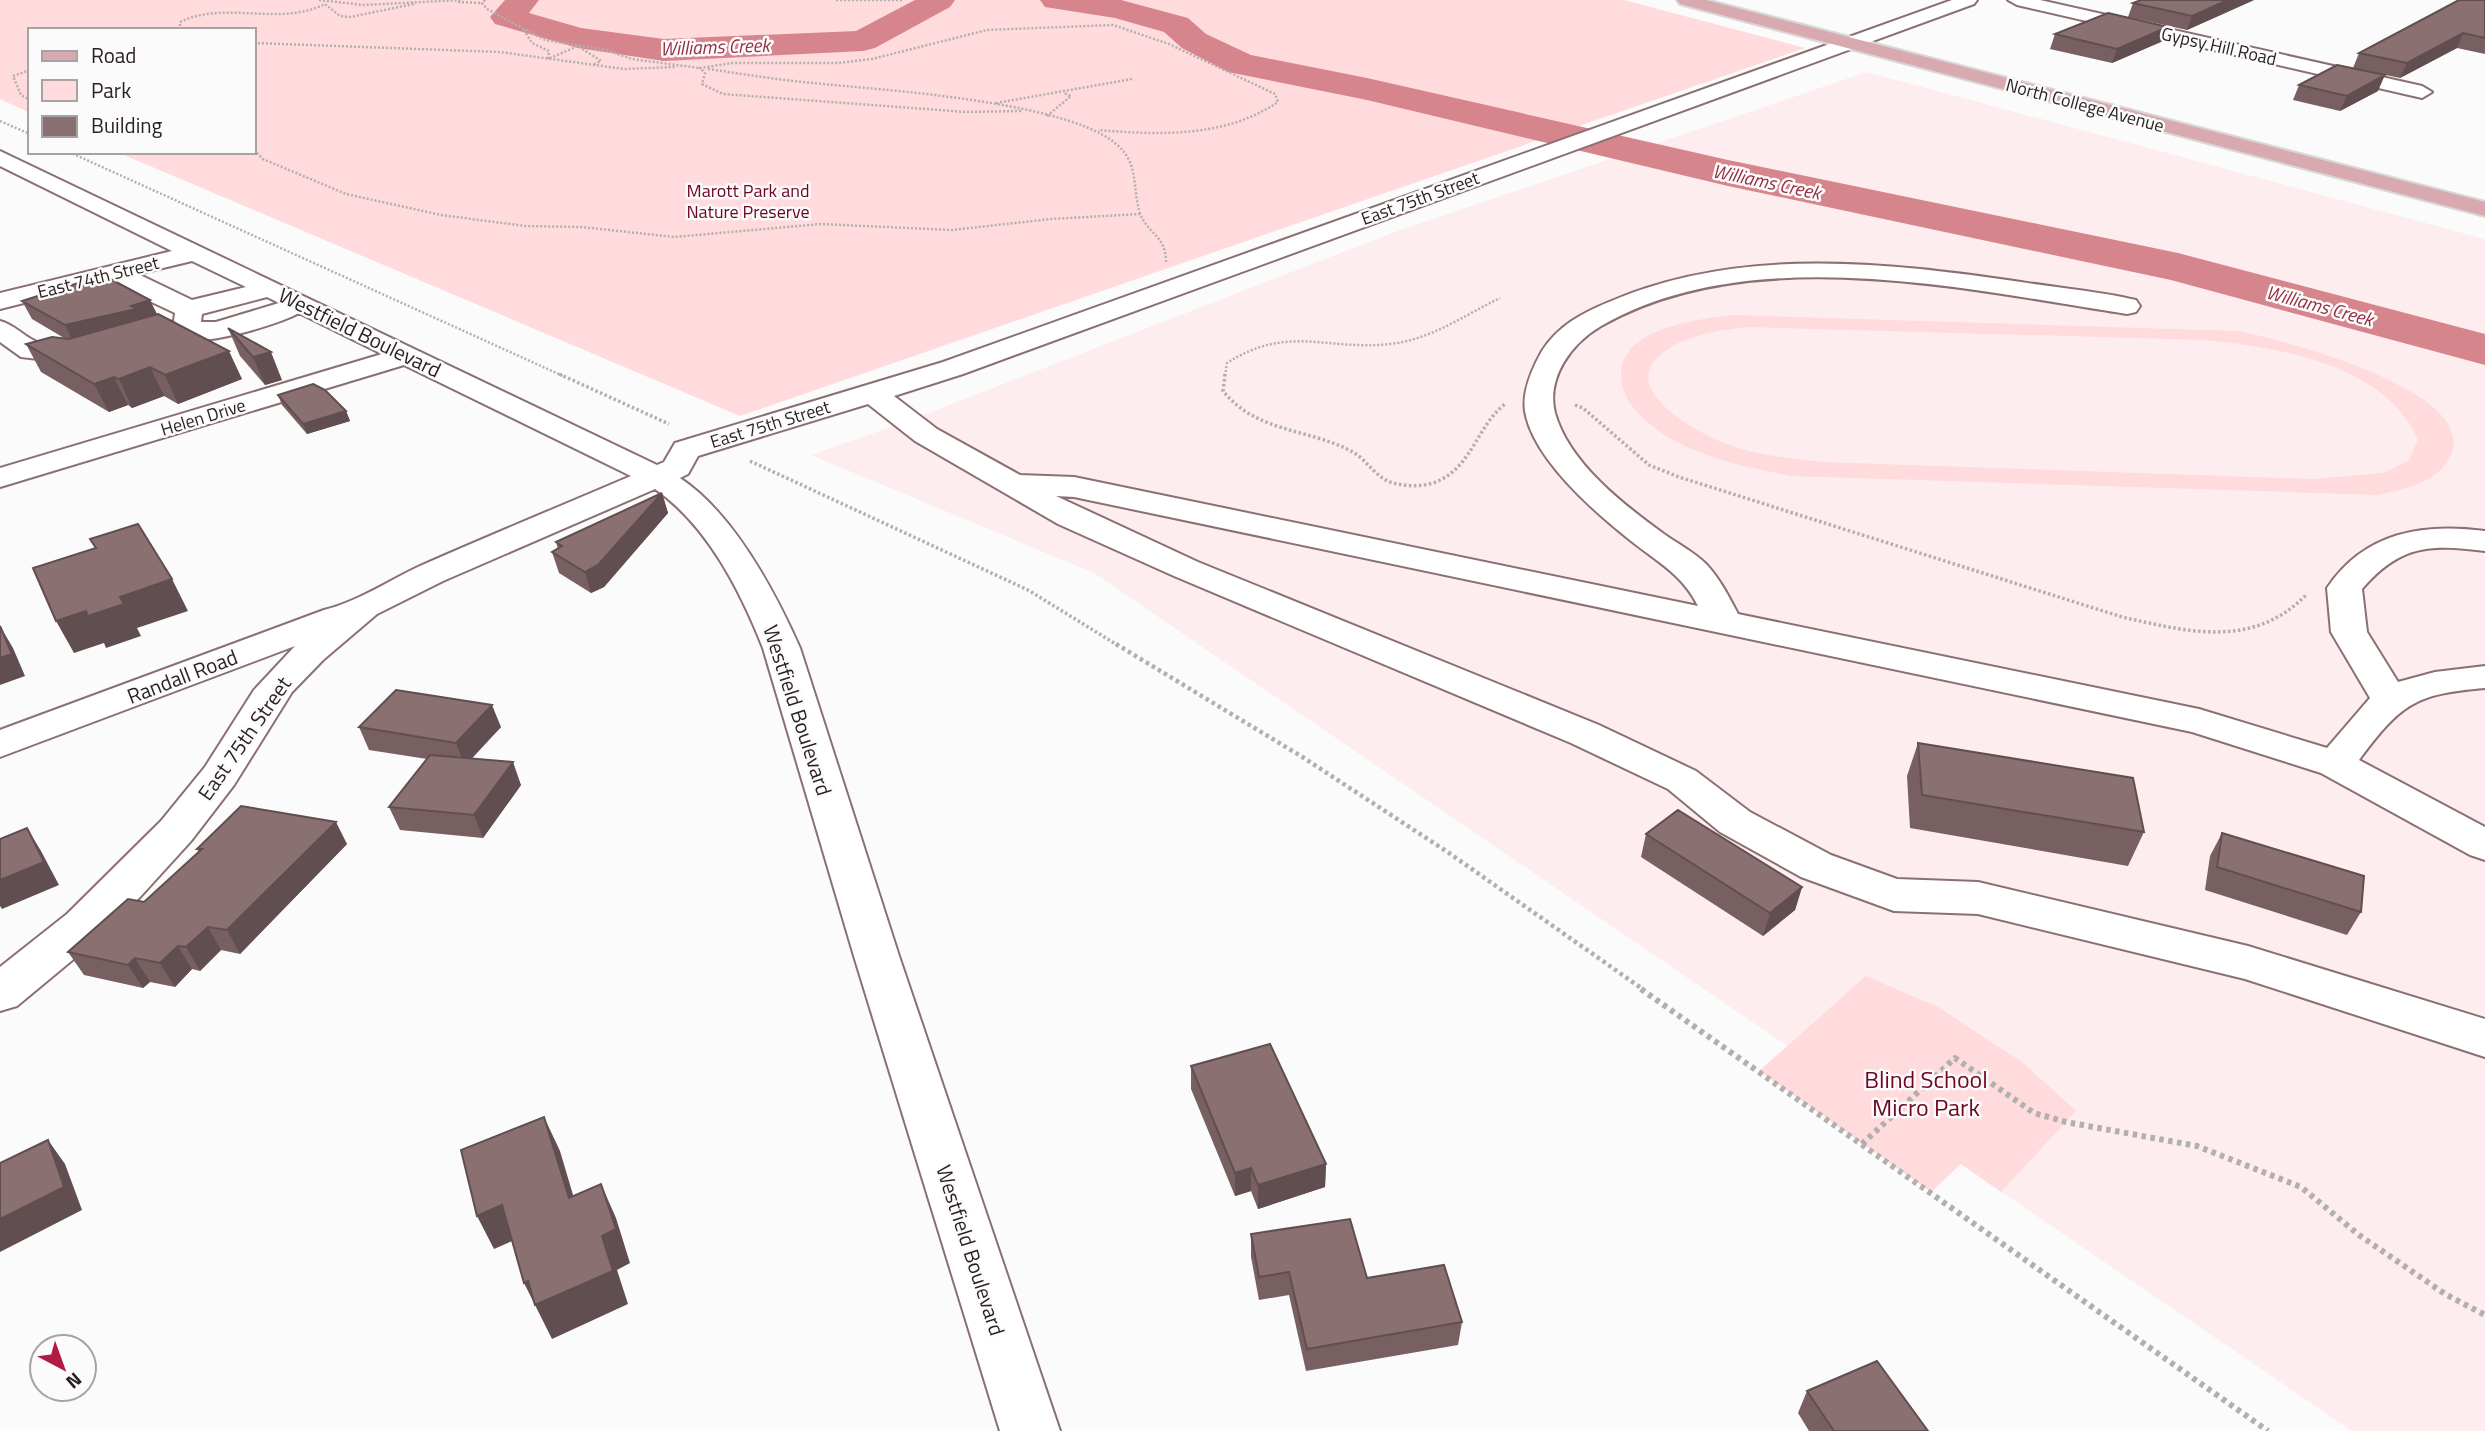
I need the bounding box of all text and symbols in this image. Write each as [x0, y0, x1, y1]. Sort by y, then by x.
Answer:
street label: Gypsy Hill Road [2159, 20, 2279, 72]
legend [28, 28, 256, 154]
water label: Williams Creek [660, 30, 773, 62]
text: Road [91, 39, 136, 71]
street label: North College Avenue [2003, 71, 2167, 139]
text: Park [91, 74, 131, 106]
text: Building [91, 109, 163, 141]
water label: Williams Creek [1710, 155, 1826, 207]
street label: East 75th Street [1357, 164, 1484, 232]
park label: Marott Park and Nature Preserve [686, 177, 810, 225]
street label: East 74th Street [35, 249, 162, 305]
water label: Williams Creek [2263, 277, 2379, 334]
street label: Westfield Boulevard [273, 279, 447, 385]
street label: Helen Drive [157, 391, 249, 443]
street label: East 75th Street [707, 393, 834, 455]
street label: Westfield Boulevard [755, 621, 841, 799]
street label: Randall Road [122, 640, 242, 712]
street label: East 75th Street [189, 669, 299, 806]
park label: Blind School Micro Park [1864, 1061, 1988, 1125]
street label: Westfield Boulevard [928, 1161, 1014, 1339]
north arrow [28, 1333, 98, 1403]
text: N [60, 1366, 89, 1396]

